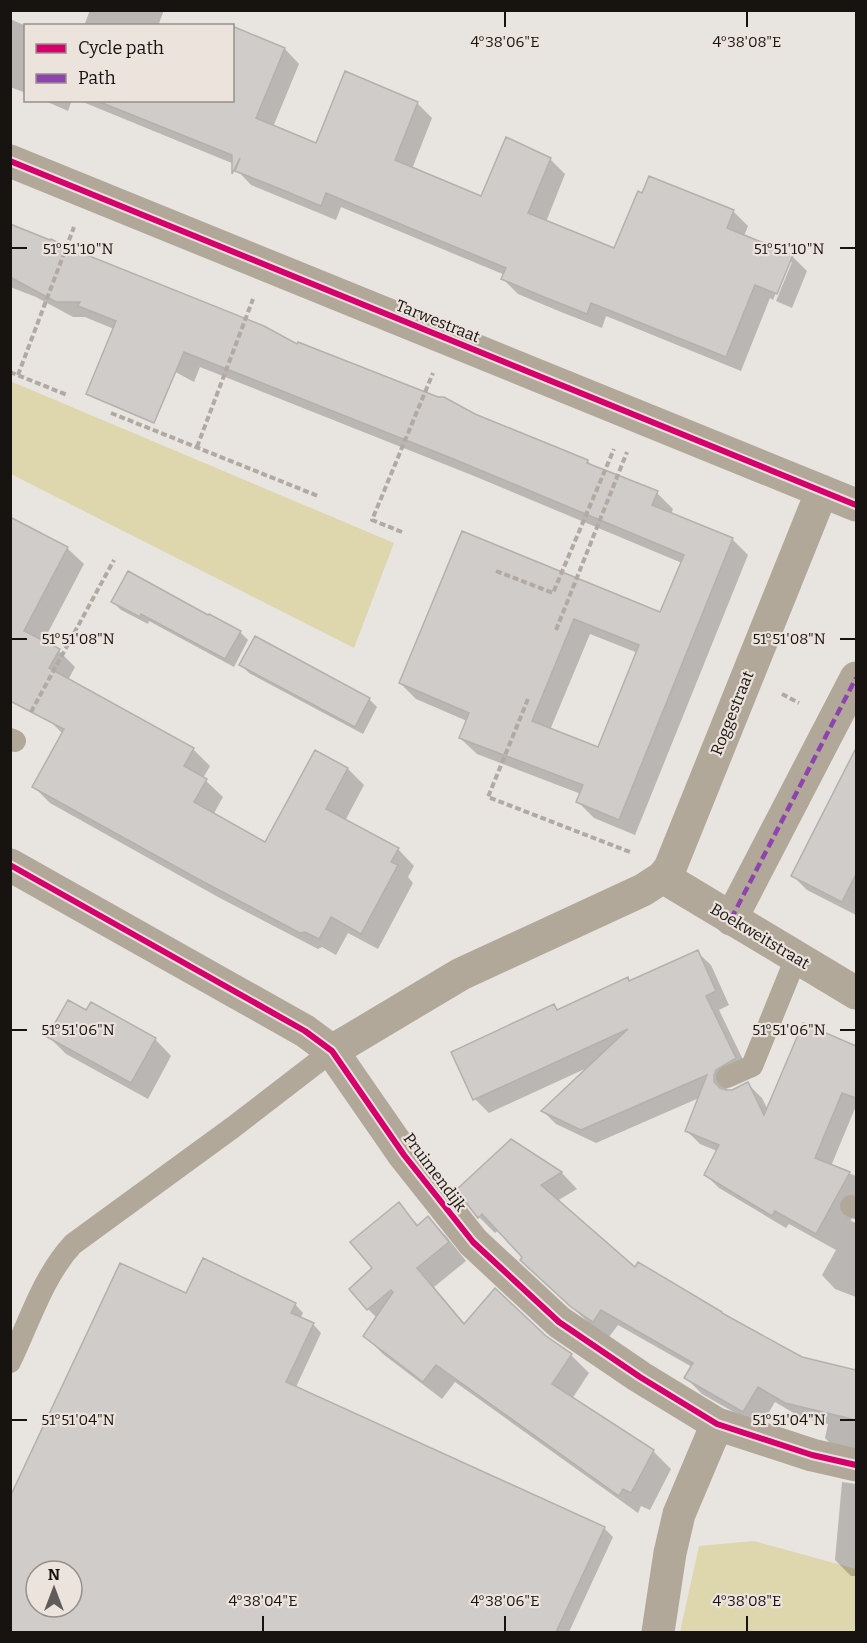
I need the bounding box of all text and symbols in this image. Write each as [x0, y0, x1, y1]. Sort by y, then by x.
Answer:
legend [24, 24, 234, 102]
text: 4°38'06"E [471, 33, 540, 51]
text: 4°38'08"E [713, 33, 781, 51]
text: Cycle path [78, 37, 164, 59]
text: Path [78, 67, 116, 89]
text: 51°51'10"N [43, 240, 113, 258]
text: 51°51'10"N [754, 240, 824, 258]
street label: Tarwestraat [393, 296, 483, 347]
text: 51°51'08"N [41, 630, 115, 648]
text: 51°51'08"N [752, 630, 826, 648]
street label: Roggestraat [706, 668, 758, 758]
street label: Boekweitstraat [707, 899, 813, 973]
text: 51°51'06"N [41, 1021, 115, 1039]
text: 51°51'06"N [752, 1021, 826, 1039]
street label: Pruimendijk [399, 1129, 471, 1215]
text: 51°51'04"N [41, 1411, 115, 1429]
text: 51°51'04"N [752, 1411, 826, 1429]
north arrow [24, 1559, 84, 1619]
text: N [48, 1565, 60, 1584]
text: 4°38'04"E [229, 1592, 297, 1610]
text: 4°38'06"E [471, 1592, 540, 1610]
text: 4°38'08"E [713, 1592, 781, 1610]

